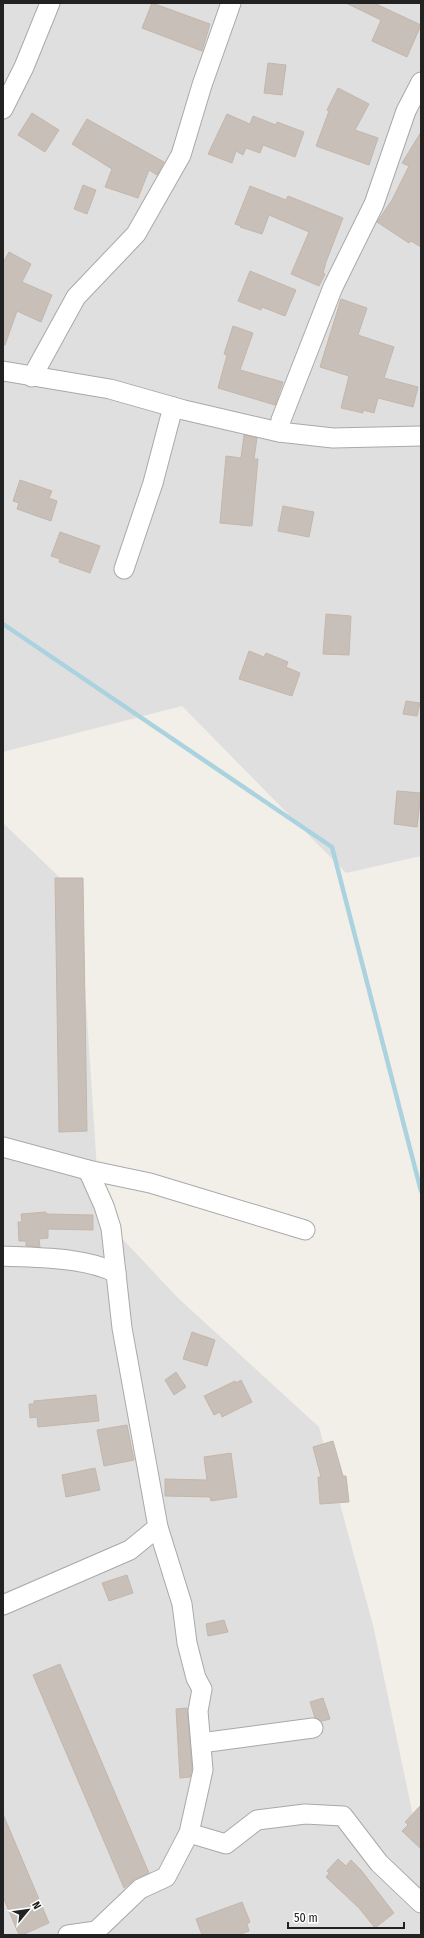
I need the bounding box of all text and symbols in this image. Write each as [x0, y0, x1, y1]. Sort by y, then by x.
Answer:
north arrow [8, 1890, 48, 1930]
text: N [29, 1899, 44, 1911]
scale bar [288, 1904, 404, 1930]
text: 50 m [294, 1911, 318, 1925]

